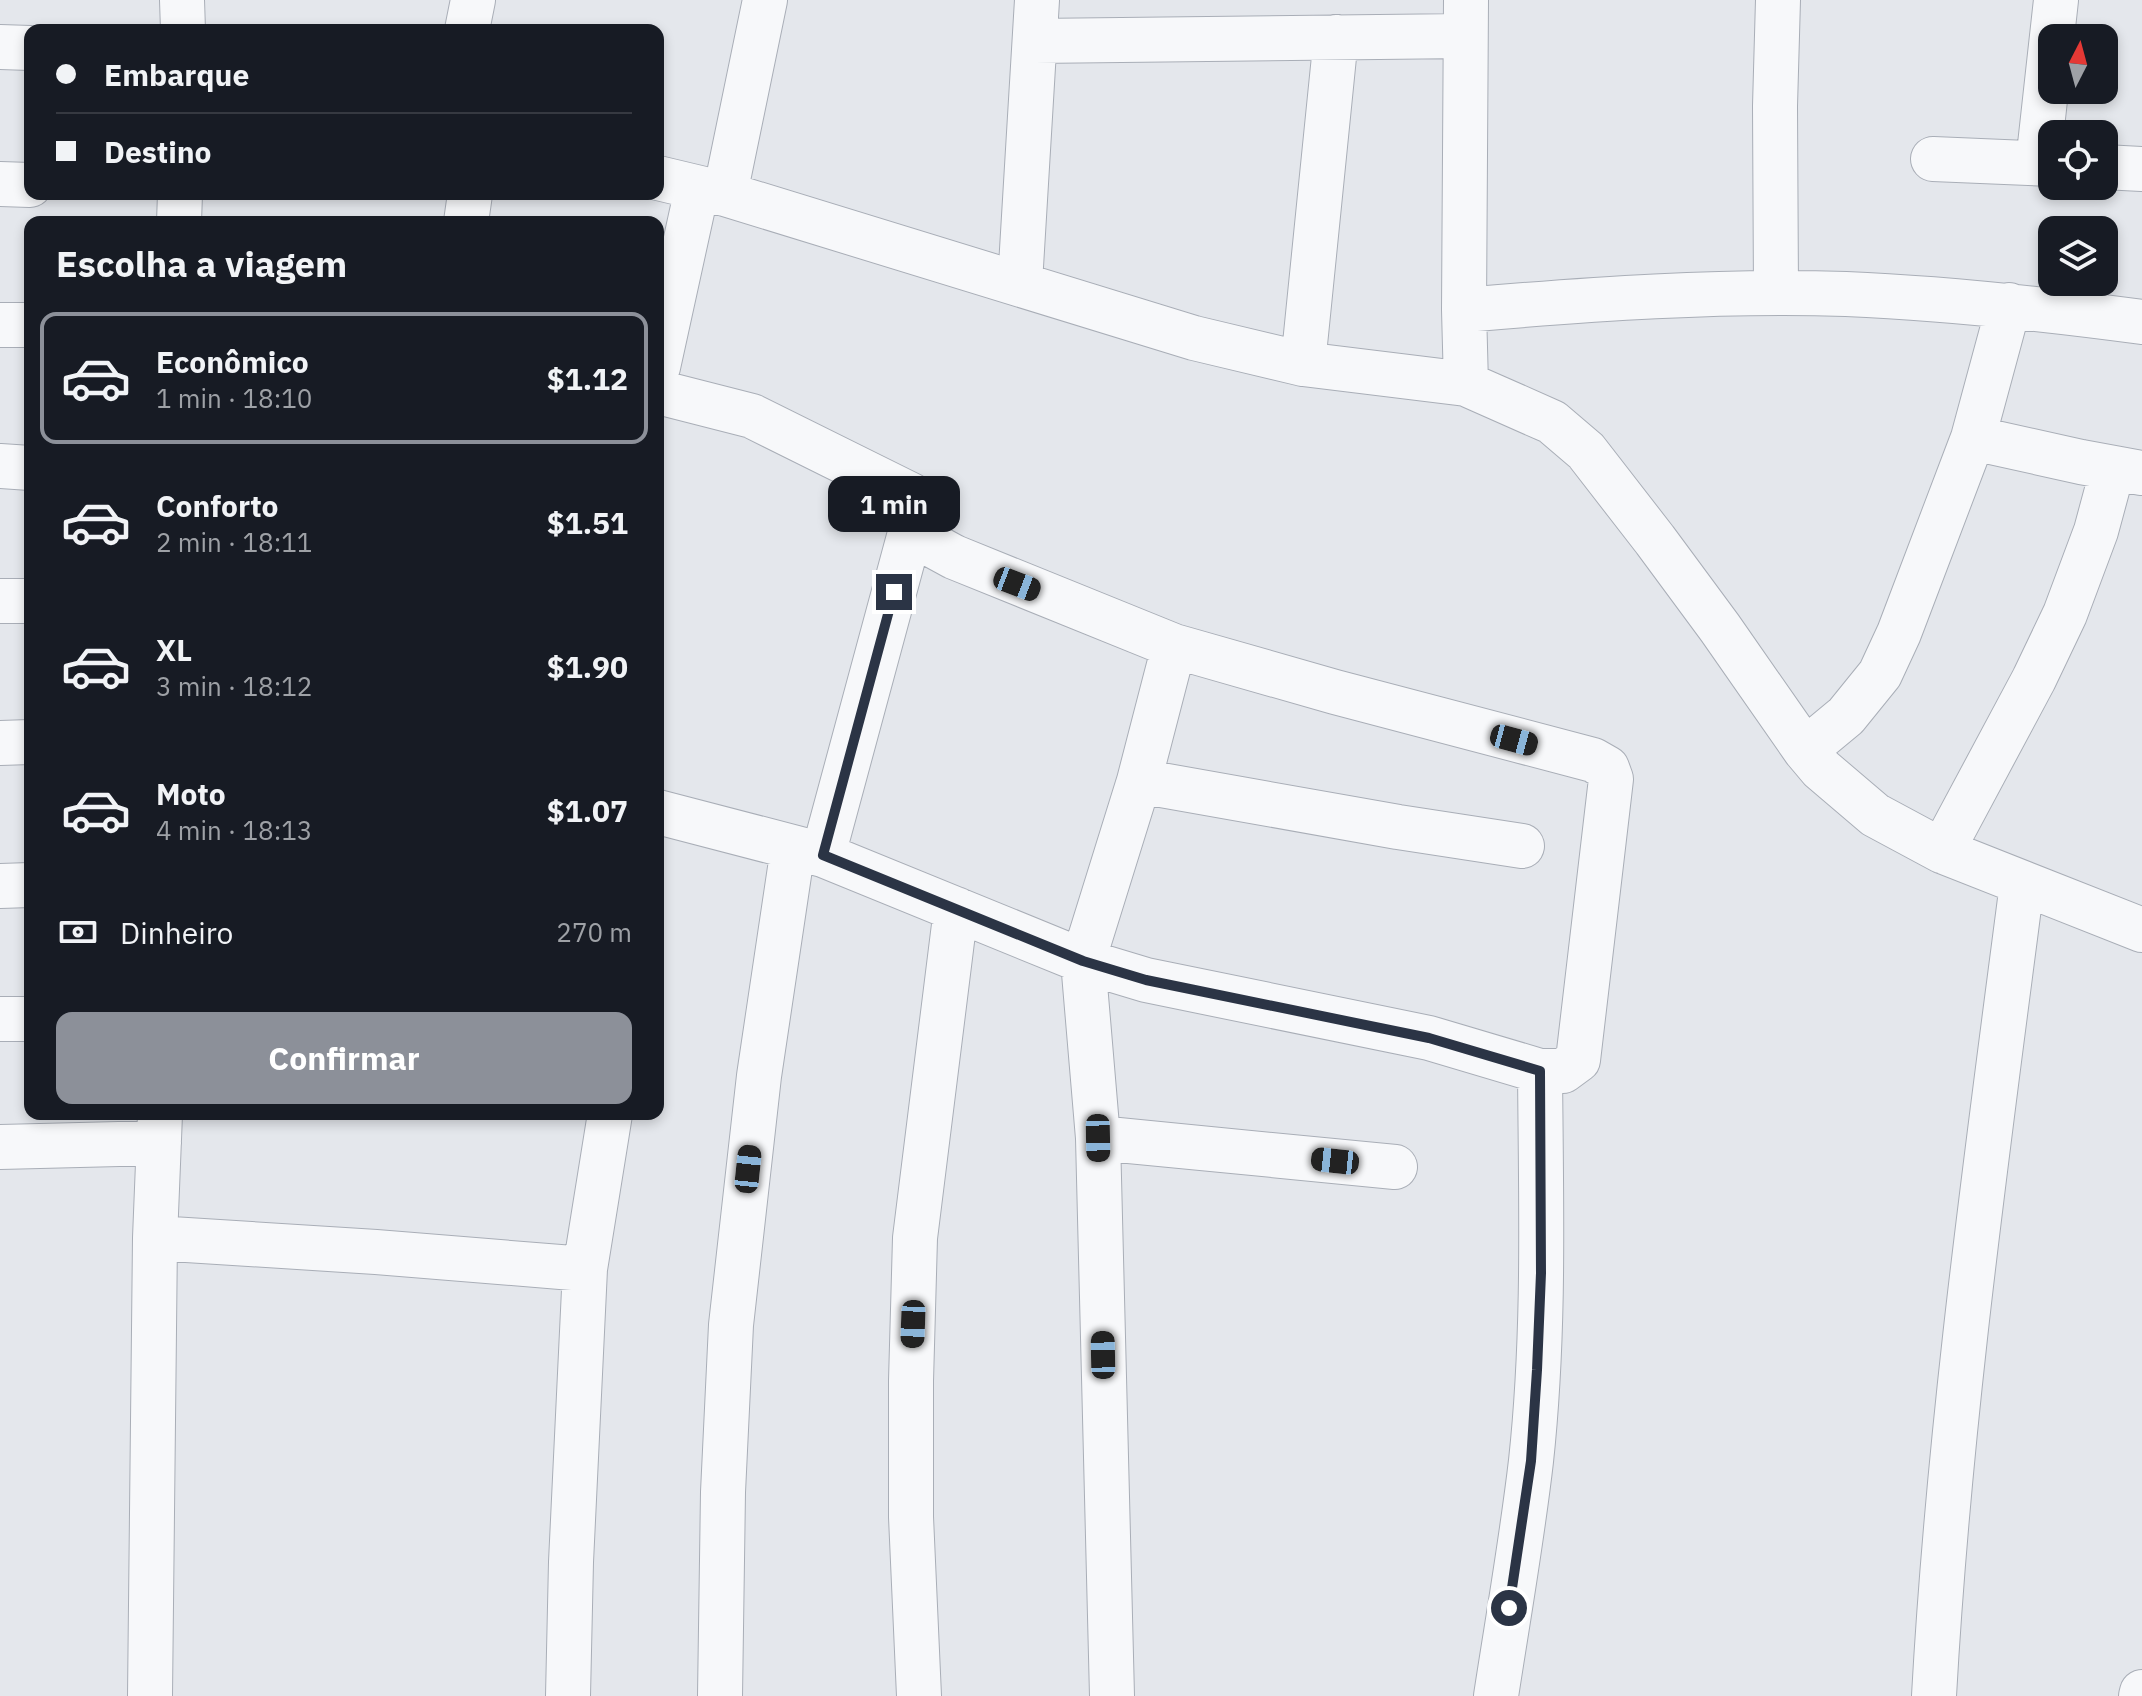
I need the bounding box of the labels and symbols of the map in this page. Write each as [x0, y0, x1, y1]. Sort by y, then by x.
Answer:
north arrow [2038, 24, 2118, 104]
callout: 1 min [828, 476, 960, 532]
car [990, 564, 1044, 604]
route end [876, 574, 912, 610]
car [1488, 722, 1540, 758]
car [1086, 1114, 1110, 1162]
car [734, 1144, 762, 1194]
car [1310, 1147, 1360, 1175]
car [900, 1300, 926, 1348]
car [1091, 1331, 1115, 1379]
route start [1491, 1590, 1527, 1626]

